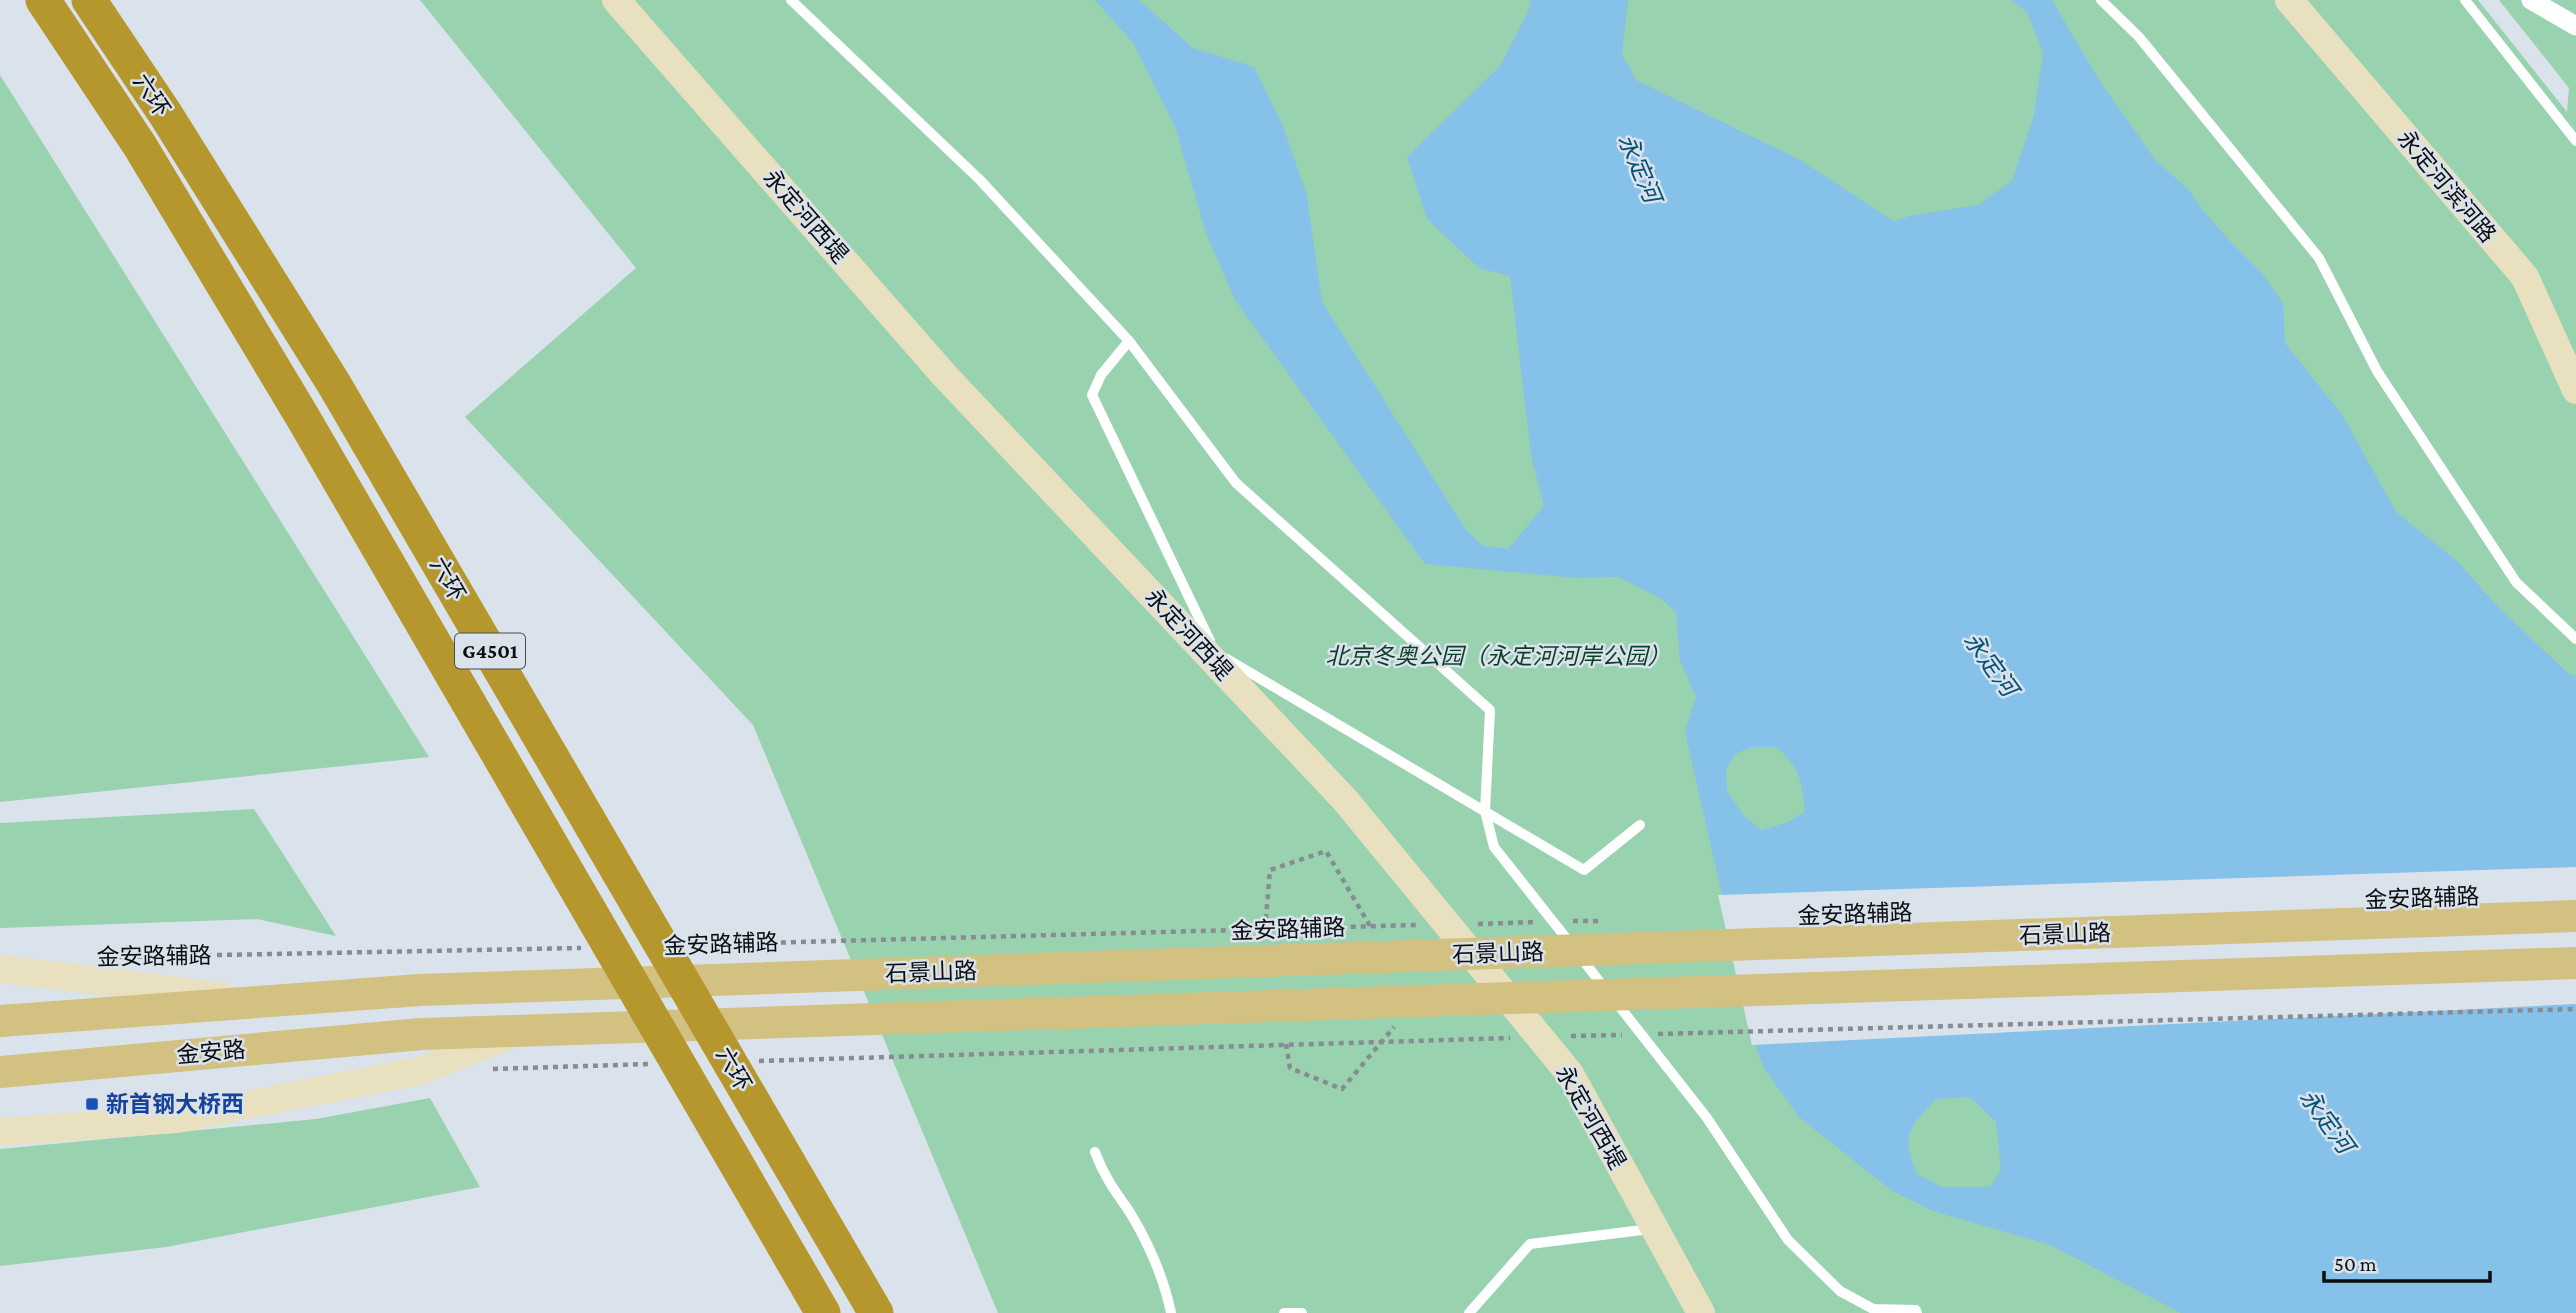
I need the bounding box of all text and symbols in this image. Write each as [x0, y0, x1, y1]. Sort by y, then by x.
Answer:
street label: 六环 [128, 69, 176, 121]
street label: 永定河滨河路 [2393, 125, 2501, 247]
water label: 永定河 [1614, 130, 1668, 210]
street label: 永定河西堤 [758, 164, 854, 268]
street label: 六环 [425, 553, 471, 605]
street label: 永定河西堤 [1140, 583, 1238, 685]
water label: 永定河 [1959, 627, 2025, 704]
road number: G4501 [455, 634, 525, 668]
park label: 北京冬奥公园（永定河河岸公园） [1326, 643, 1671, 669]
street label: 金安路辅路 [2364, 883, 2480, 913]
street label: 金安路辅路 [1797, 899, 1913, 929]
street label: 金安路辅路 [1230, 914, 1346, 944]
street label: 石景山路 [2019, 919, 2111, 949]
street label: 金安路辅路 [663, 929, 779, 959]
street label: 石景山路 [1452, 938, 1544, 968]
street label: 金安路辅路 [96, 942, 212, 970]
street label: 石景山路 [885, 957, 977, 987]
street label: 金安路 [175, 1036, 247, 1068]
street label: 六环 [711, 1043, 757, 1095]
street label: 永定河西堤 [1551, 1061, 1631, 1173]
water label: 永定河 [2295, 1084, 2361, 1161]
place label: 新首钢大桥西 [106, 1091, 244, 1117]
marker: 新首钢大桥西 [84, 1096, 100, 1112]
scale bar [2324, 1240, 2490, 1284]
text: 50 m [2334, 1252, 2377, 1276]

